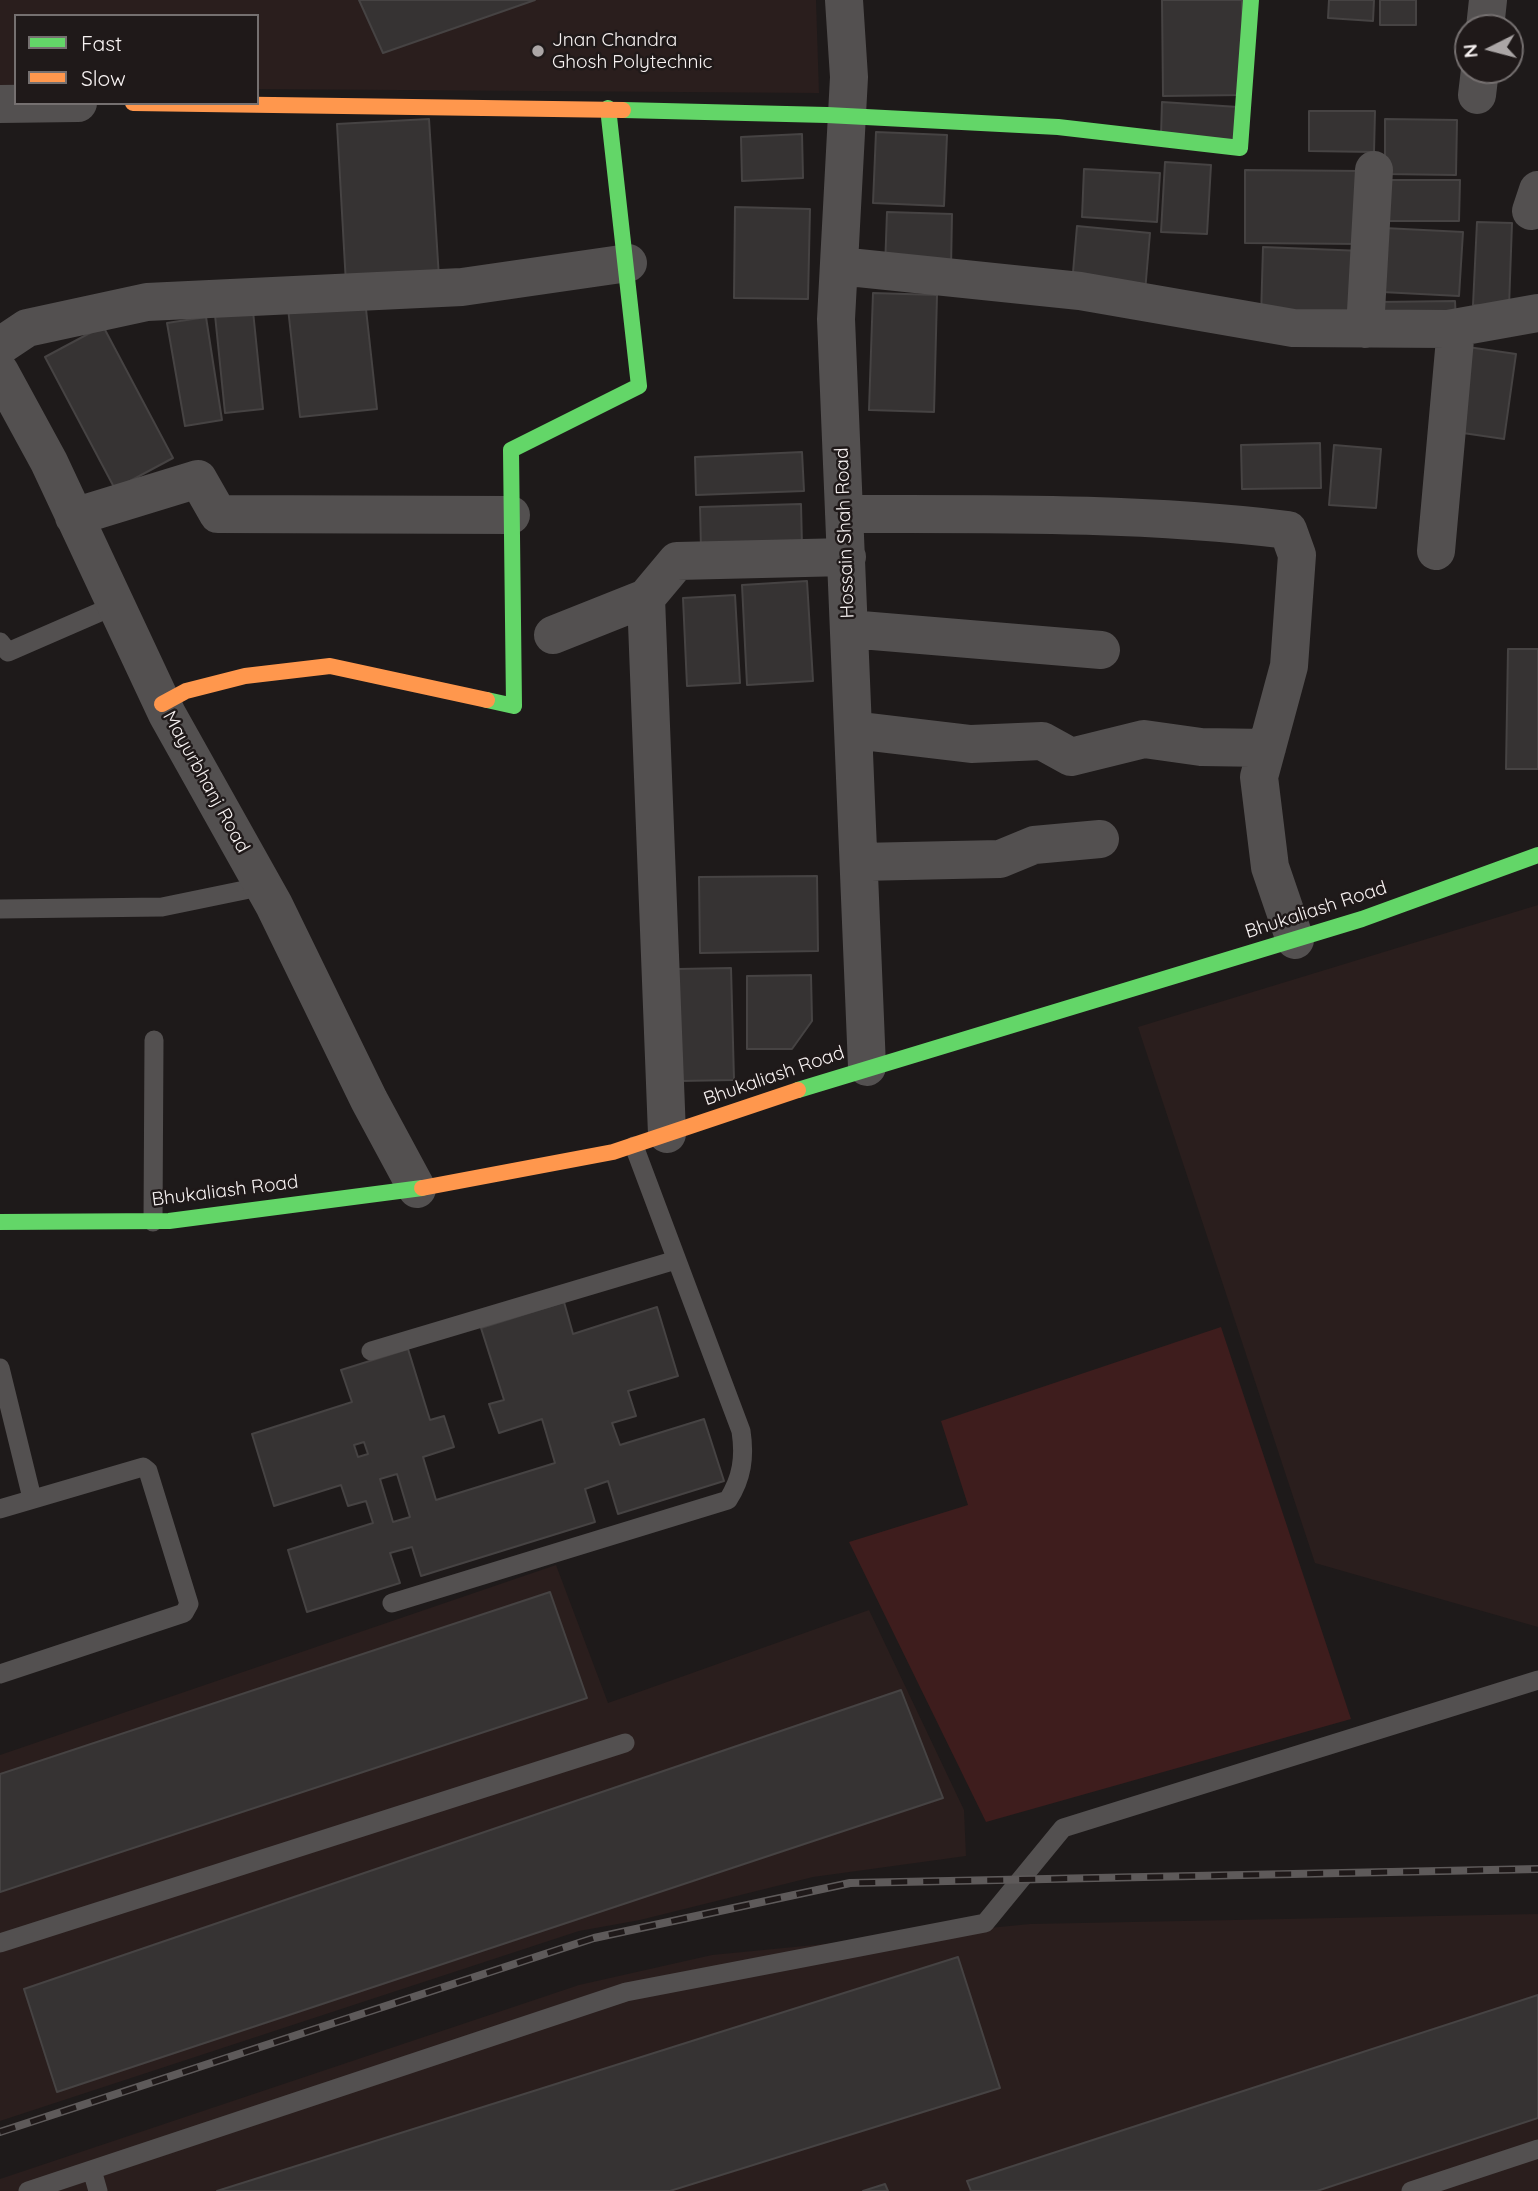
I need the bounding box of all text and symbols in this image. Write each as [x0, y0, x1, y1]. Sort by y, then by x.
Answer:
legend [14, 14, 259, 105]
north arrow [1454, 14, 1524, 84]
place label: Jnan Chandra Ghosh Polytechnic [552, 29, 712, 73]
text: Fast [81, 30, 122, 56]
marker: Jnan Chandra Ghosh Polytechnic [530, 43, 546, 59]
text: N [1457, 43, 1483, 59]
text: Slow [81, 65, 126, 91]
street label: Hossain Shah Road [831, 447, 859, 619]
street label: Mayurbhanj Road [158, 707, 254, 857]
street label: Bhukaliash Road [1242, 876, 1390, 944]
street label: Bhukaliash Road [701, 1041, 847, 1111]
street label: Bhukaliash Road [150, 1171, 300, 1211]

